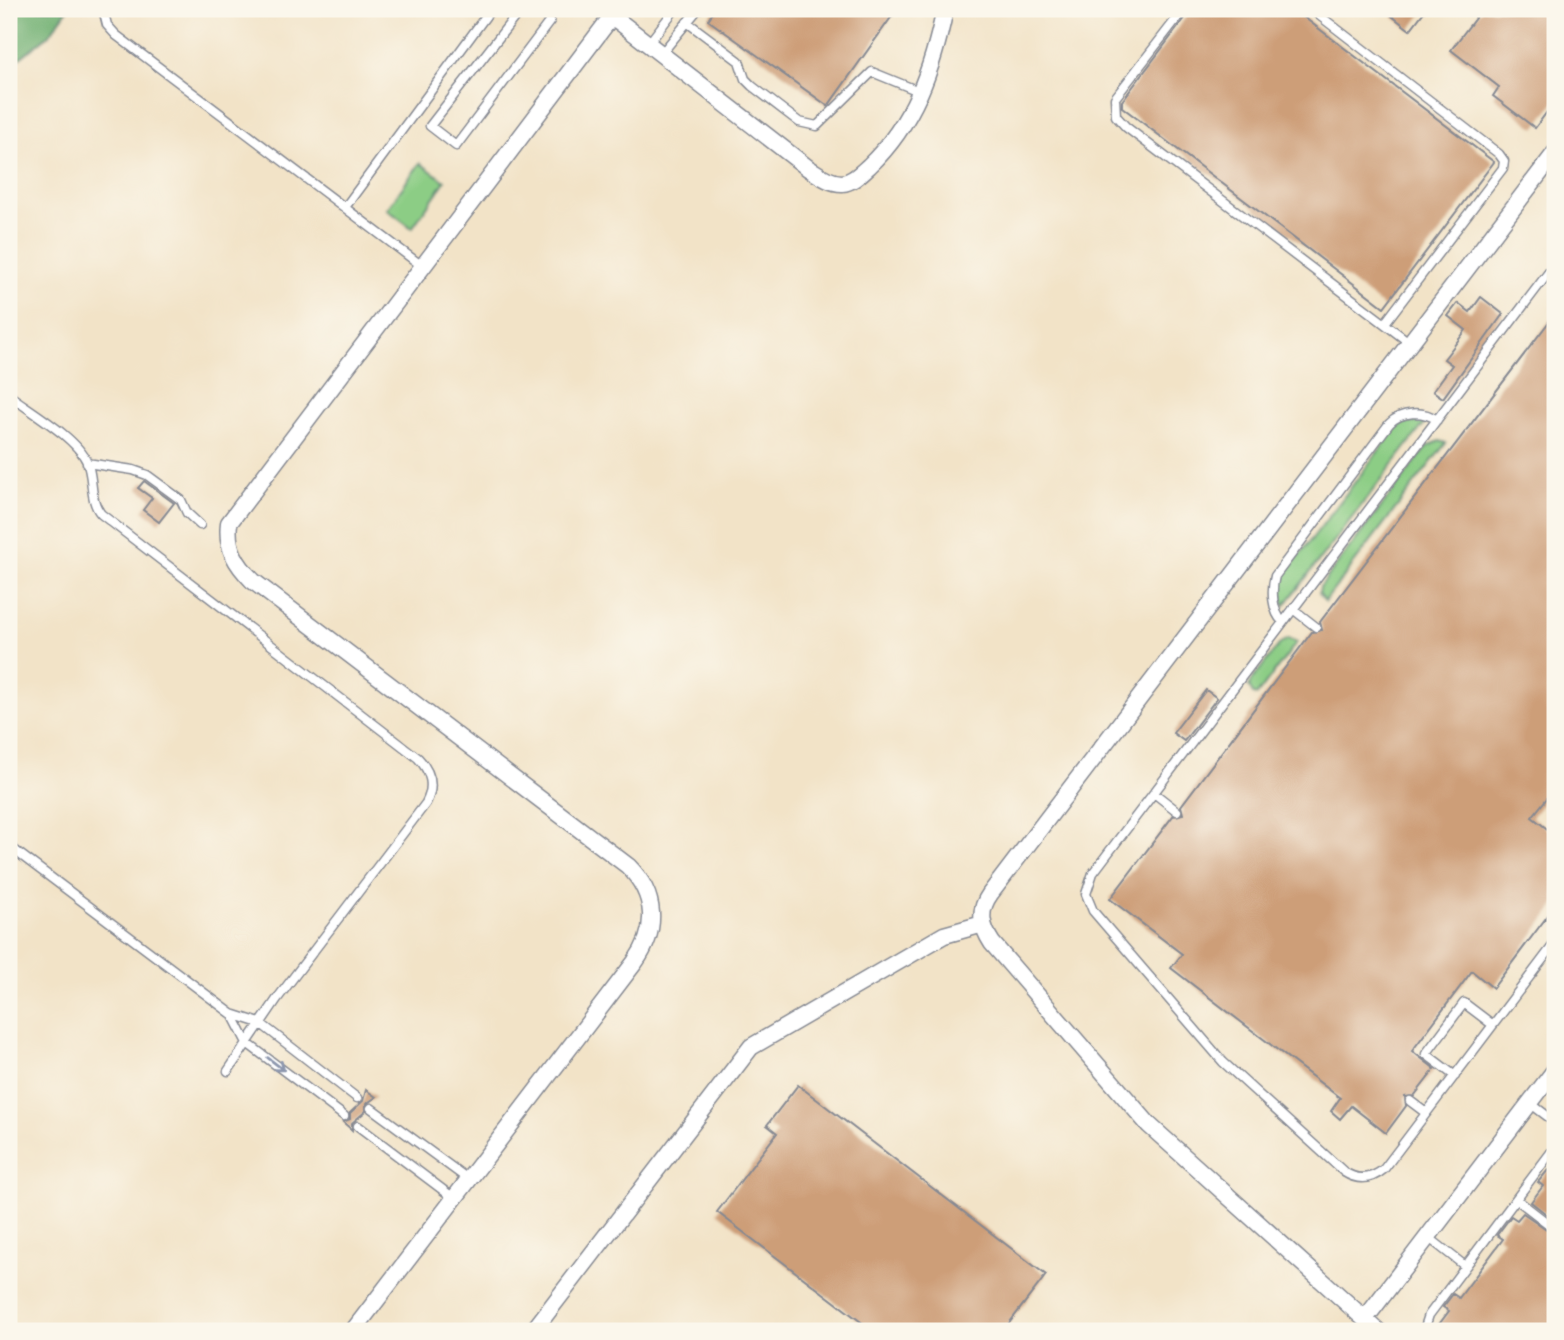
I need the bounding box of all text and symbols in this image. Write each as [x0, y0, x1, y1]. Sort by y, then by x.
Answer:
one-way arrow [266, 1057, 285, 1072]

